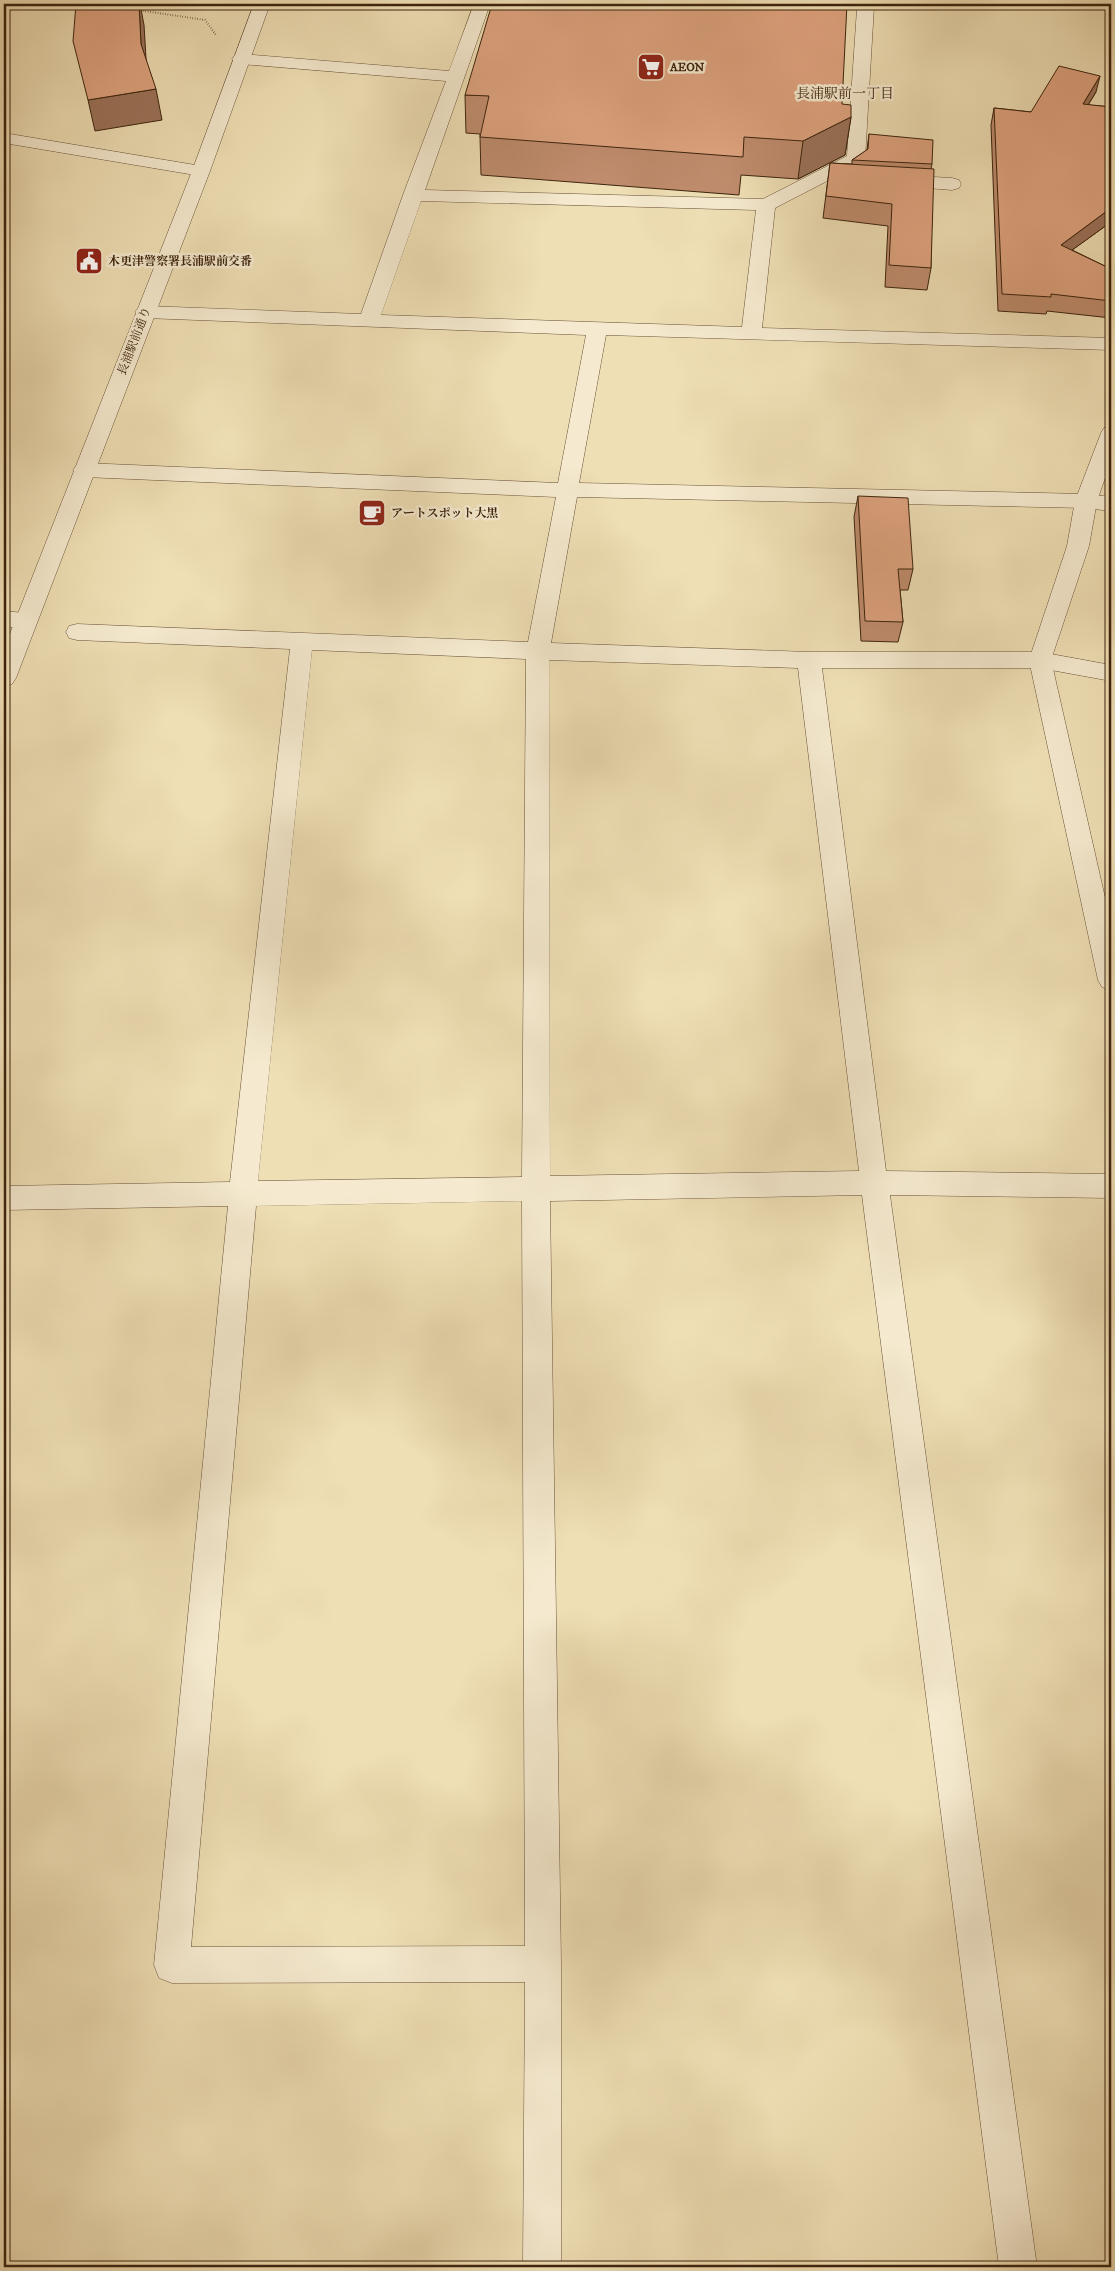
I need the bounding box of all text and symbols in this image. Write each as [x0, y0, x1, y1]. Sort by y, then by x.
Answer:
supermarket icon: AEON [636, 52, 666, 82]
place label: AEON [669, 60, 704, 75]
district label: 長浦駅前一丁目 [796, 85, 894, 103]
public building icon: 木更津警察署長浦駅前交番 [74, 246, 104, 276]
place label: 木更津警察署長浦駅前交番 [108, 254, 252, 269]
street label: 長浦駅前通り [115, 305, 154, 377]
cafe icon: アートスポット大黒 [357, 498, 387, 528]
place label: アートスポット大黒 [391, 506, 499, 521]

